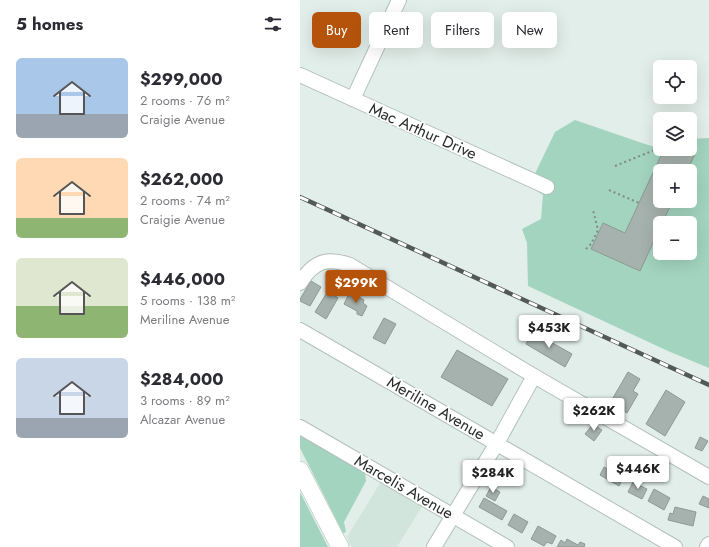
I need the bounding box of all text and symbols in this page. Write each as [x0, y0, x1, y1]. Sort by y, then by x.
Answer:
text: 5 homes [16, 12, 83, 36]
chip: Buy [312, 12, 361, 48]
chip: Rent [369, 12, 423, 48]
chip: Filters [431, 12, 494, 48]
chip: New [502, 12, 557, 48]
icon: filters [262, 13, 284, 35]
map controls [653, 60, 697, 260]
button: locate [653, 60, 697, 104]
text: $299,000 [140, 67, 223, 91]
icon: home [48, 74, 96, 122]
text: 2 rooms · 76 m² [140, 91, 230, 110]
street label: Mac Arthur Drive [365, 97, 481, 165]
text: Craigie Avenue [140, 110, 225, 129]
button: layers [653, 112, 697, 156]
button: + [653, 164, 697, 208]
text: $262,000 [140, 167, 224, 191]
icon: home [48, 174, 96, 222]
text: 2 rooms · 74 m² [140, 191, 230, 210]
text: Craigie Avenue [140, 210, 225, 229]
button: − [653, 216, 697, 260]
text: $446,000 [140, 267, 225, 291]
pin: $299K [328, 270, 384, 304]
text: $299K [334, 273, 378, 292]
icon: home [48, 274, 96, 322]
text: 5 rooms · 138 m² [140, 291, 235, 310]
text: Meriline Avenue [140, 310, 229, 329]
pin: $453K [521, 315, 577, 349]
text: $453K [528, 318, 570, 337]
text: $284,000 [140, 367, 224, 391]
street label: Meriline Avenue [383, 371, 489, 445]
icon: home [48, 374, 96, 422]
text: 3 rooms · 89 m² [140, 391, 230, 410]
pin: $262K [566, 398, 622, 432]
text: $262K [573, 401, 615, 420]
text: Alcazar Avenue [140, 410, 225, 429]
street label: Marcelis Avenue [350, 449, 458, 525]
pin: $446K [610, 456, 666, 490]
text: $446K [616, 459, 660, 478]
pin: $284K [465, 460, 521, 494]
text: $284K [472, 463, 514, 482]

